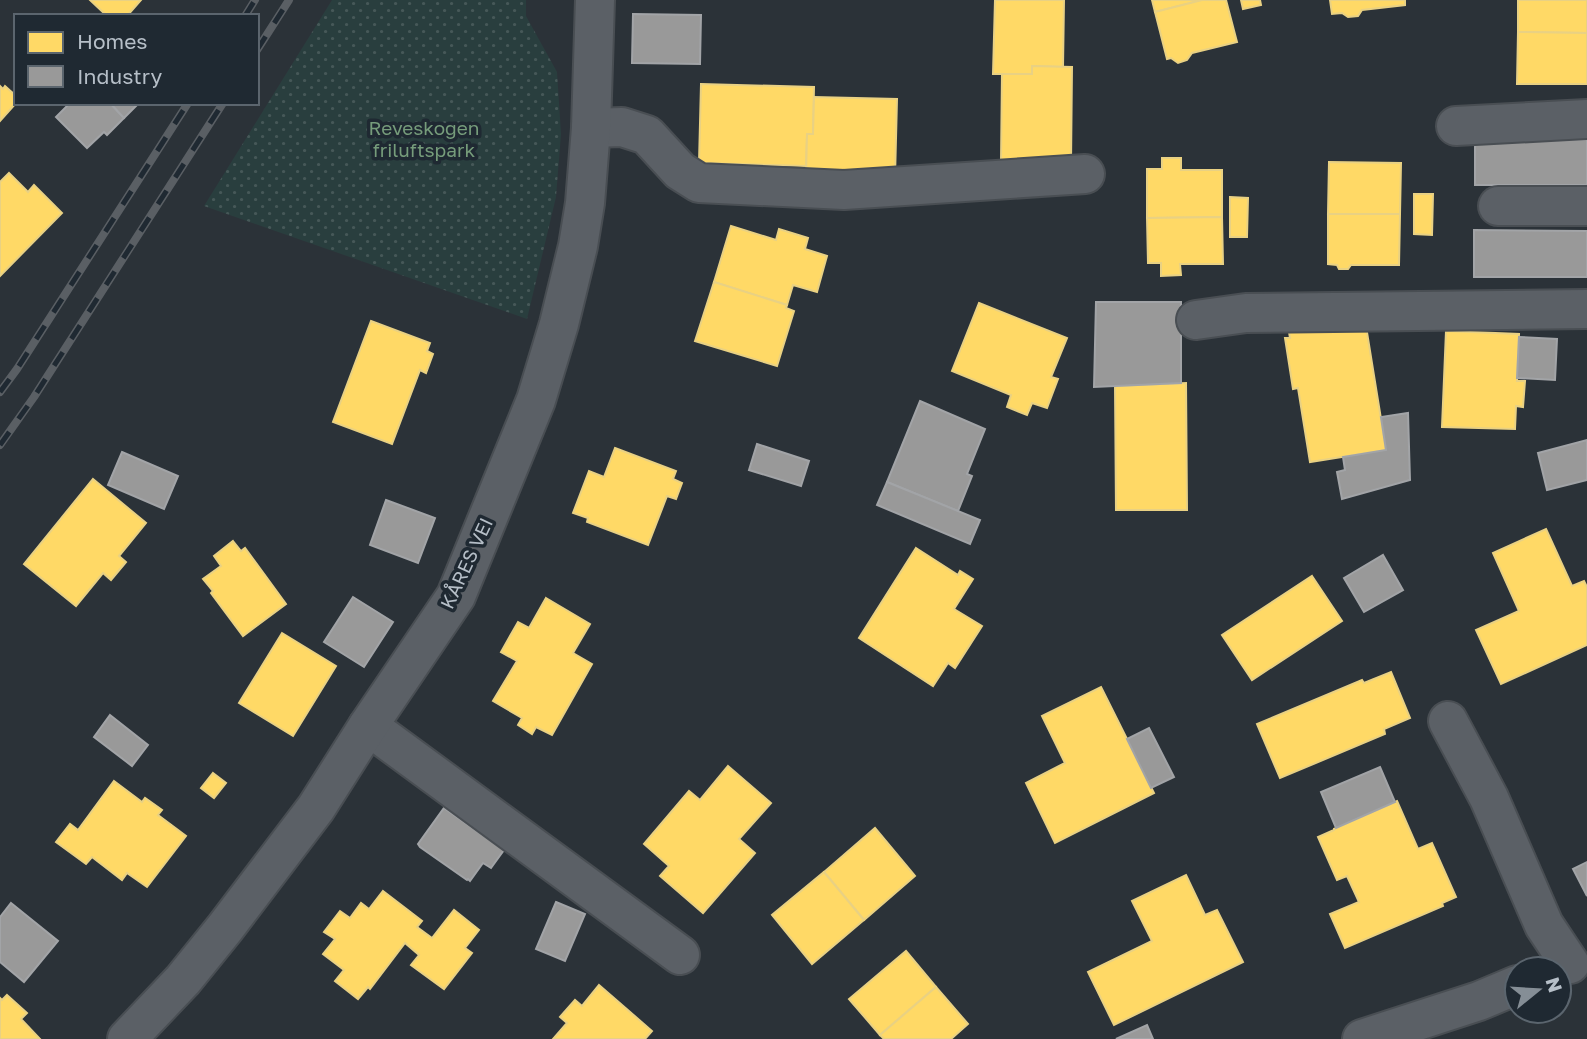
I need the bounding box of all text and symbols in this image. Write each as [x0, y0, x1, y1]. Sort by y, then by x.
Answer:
legend [14, 14, 259, 105]
text: Homes [77, 28, 147, 54]
text: Industry [77, 63, 162, 89]
park label: Reveskogen friluftspark [369, 116, 479, 161]
street label: KÅRES VEI [435, 514, 497, 612]
north arrow [1503, 955, 1573, 1025]
text: N [1541, 974, 1568, 995]

